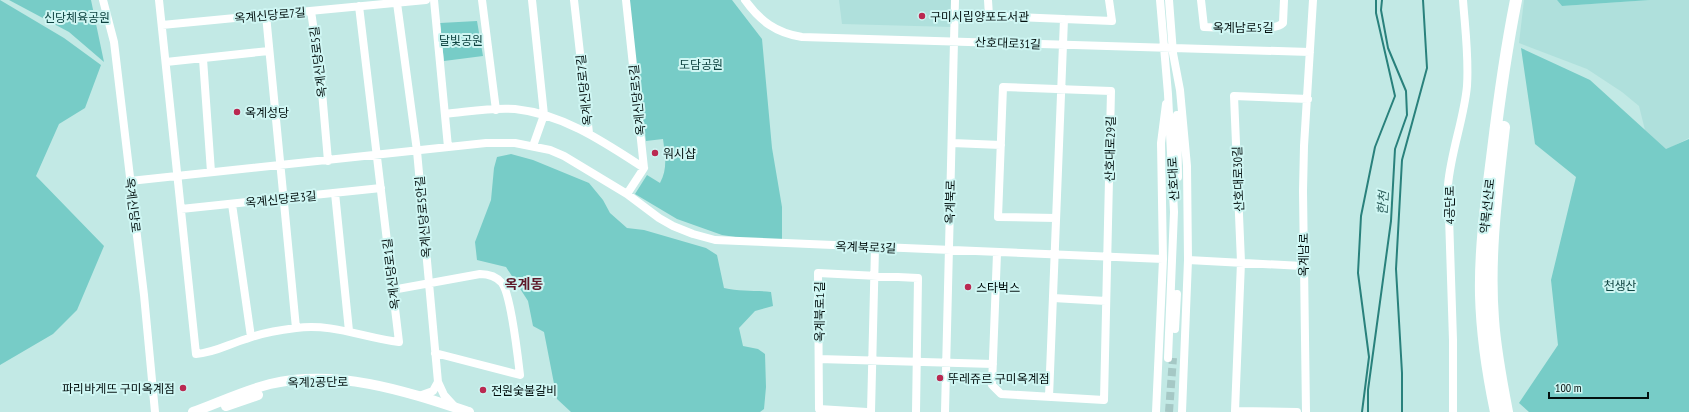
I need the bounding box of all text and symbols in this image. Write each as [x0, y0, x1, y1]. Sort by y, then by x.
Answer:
street label: 옥계신당로7길 [234, 4, 306, 26]
place label: 구미시립양포도서관 [930, 9, 1029, 24]
park label: 신당체육공원 [44, 10, 110, 25]
marker: 구미시립양포도서관 [917, 11, 927, 21]
street label: 옥계남로5길 [1213, 20, 1273, 35]
street label: 옥계신당로5길 [306, 26, 330, 98]
park label: 달빛공원 [439, 33, 483, 48]
street label: 산호대로31길 [975, 34, 1041, 52]
street label: 옥계신당로7길 [573, 54, 595, 126]
park label: 도담공원 [679, 57, 723, 72]
street label: 옥계신당로5길 [626, 64, 648, 136]
place label: 옥계성당 [245, 105, 289, 120]
marker: 옥계성당 [232, 107, 242, 117]
street label: 산호대로29길 [1102, 116, 1118, 182]
place label: 워시샵 [663, 146, 696, 161]
street label: 산호대로30길 [1229, 146, 1247, 212]
marker: 워시샵 [650, 148, 660, 158]
street label: 산호대로 [1164, 157, 1182, 201]
street label: 옥계신당로5안길 [412, 175, 434, 259]
street label: 옥계신당로 [122, 177, 144, 233]
street label: 약목선산로 [1477, 178, 1497, 234]
street label: 옥계북로 [942, 180, 958, 224]
street label: 4공단로 [1442, 186, 1457, 224]
street label: 옥계신당로3길 [245, 188, 317, 210]
water label: 한천 [1374, 189, 1392, 216]
street label: 옥계남로 [1296, 233, 1311, 277]
street label: 옥계신당로1길 [379, 238, 403, 310]
street label: 옥계북로3길 [835, 238, 897, 256]
district label: 옥계동 [505, 275, 543, 293]
park label: 천생산 [1603, 278, 1637, 293]
place label: 스타벅스 [976, 280, 1020, 295]
street label: 옥계북로1길 [812, 282, 827, 342]
marker: 스타벅스 [963, 282, 973, 292]
place label: 뚜레쥬르 구미옥계점 [948, 371, 1050, 386]
marker: 뚜레쥬르 구미옥계점 [935, 373, 945, 383]
street label: 옥계2공단로 [288, 374, 348, 390]
scale bar [1549, 374, 1648, 400]
text: 100 m [1555, 380, 1582, 395]
place label: 파리바게뜨 구미옥계점 [62, 381, 175, 396]
marker: 파리바게뜨 구미옥계점 [178, 383, 188, 393]
place label: 전원숯불갈비 [491, 383, 557, 398]
marker: 전원숯불갈비 [478, 385, 488, 395]

